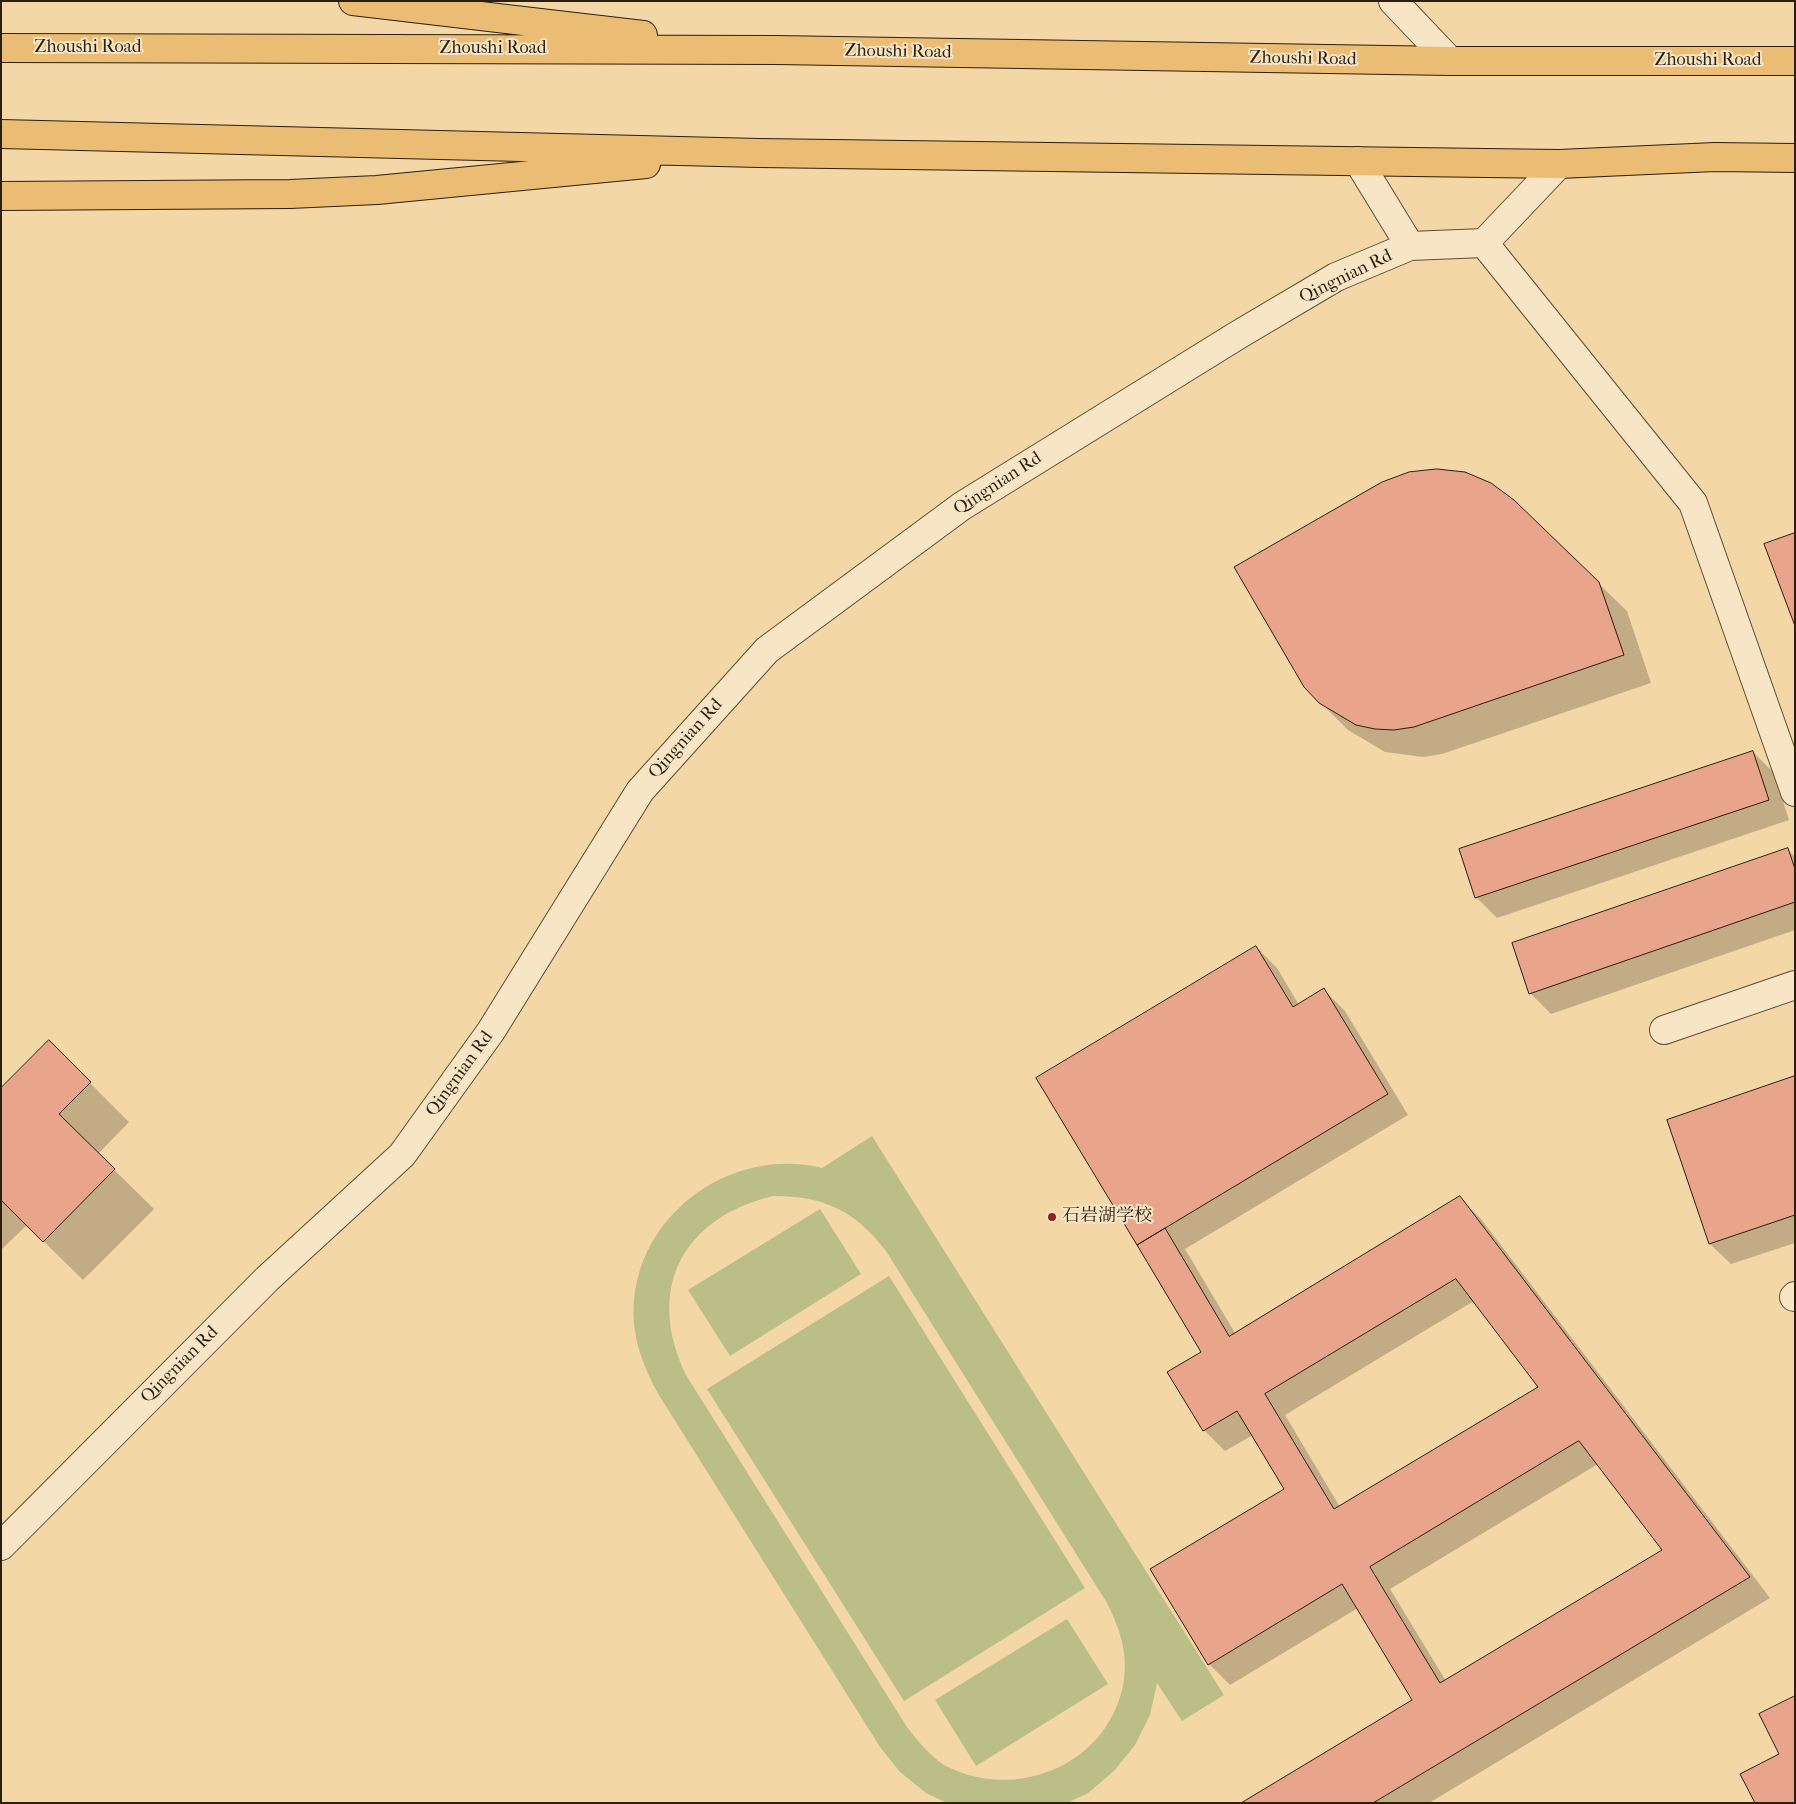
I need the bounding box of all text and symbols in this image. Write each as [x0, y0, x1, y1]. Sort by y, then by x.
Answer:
street label: Zhoushi Road [34, 37, 142, 59]
street label: Zhoushi Road [439, 38, 547, 60]
street label: Zhoushi Road [844, 40, 952, 64]
street label: Zhoushi Road [1249, 47, 1357, 71]
street label: Zhoushi Road [1654, 50, 1762, 72]
street label: Qingnian Rd [1296, 245, 1396, 309]
street label: Qingnian Rd [950, 448, 1046, 520]
street label: Qingnian Rd [644, 694, 728, 784]
street label: Qingnian Rd [422, 1027, 498, 1121]
place label: 石岩湖学校 [1062, 1206, 1152, 1228]
marker: 石岩湖学校 [1046, 1211, 1058, 1223]
street label: Qingnian Rd [137, 1322, 223, 1408]

